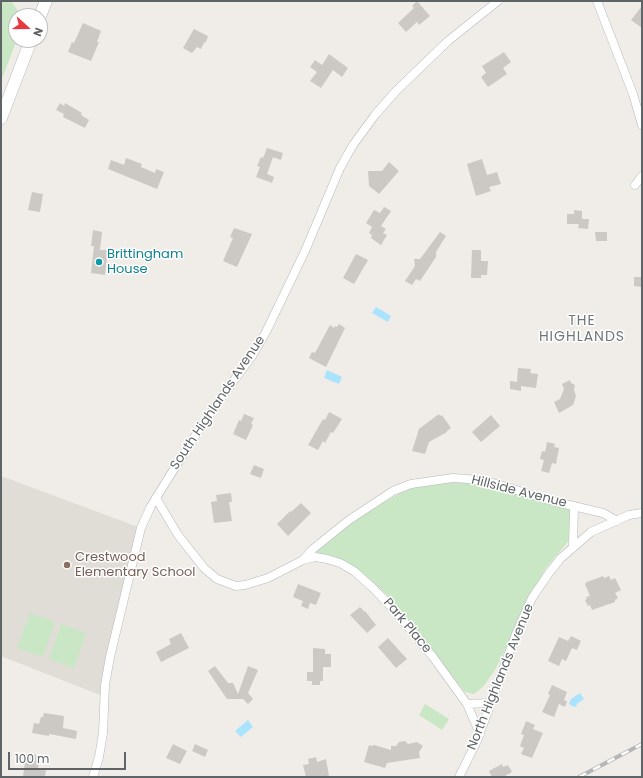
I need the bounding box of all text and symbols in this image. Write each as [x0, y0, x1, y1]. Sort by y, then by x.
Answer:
north arrow [8, 8, 48, 48]
text: N [29, 25, 47, 39]
place label: Brittingham House [107, 247, 183, 278]
marker: Brittingham House [94, 257, 104, 267]
district label: THE HIGHLANDS [539, 313, 625, 346]
street label: South Highlands Avenue [167, 333, 269, 473]
street label: Hillside Avenue [470, 473, 568, 511]
place label: Crestwood Elementary School [75, 550, 196, 581]
marker: Crestwood Elementary School [62, 560, 72, 570]
street label: Park Place [380, 595, 434, 657]
street label: North Highlands Avenue [464, 602, 538, 752]
scale bar [10, 744, 128, 770]
text: 100 m [15, 750, 49, 767]

